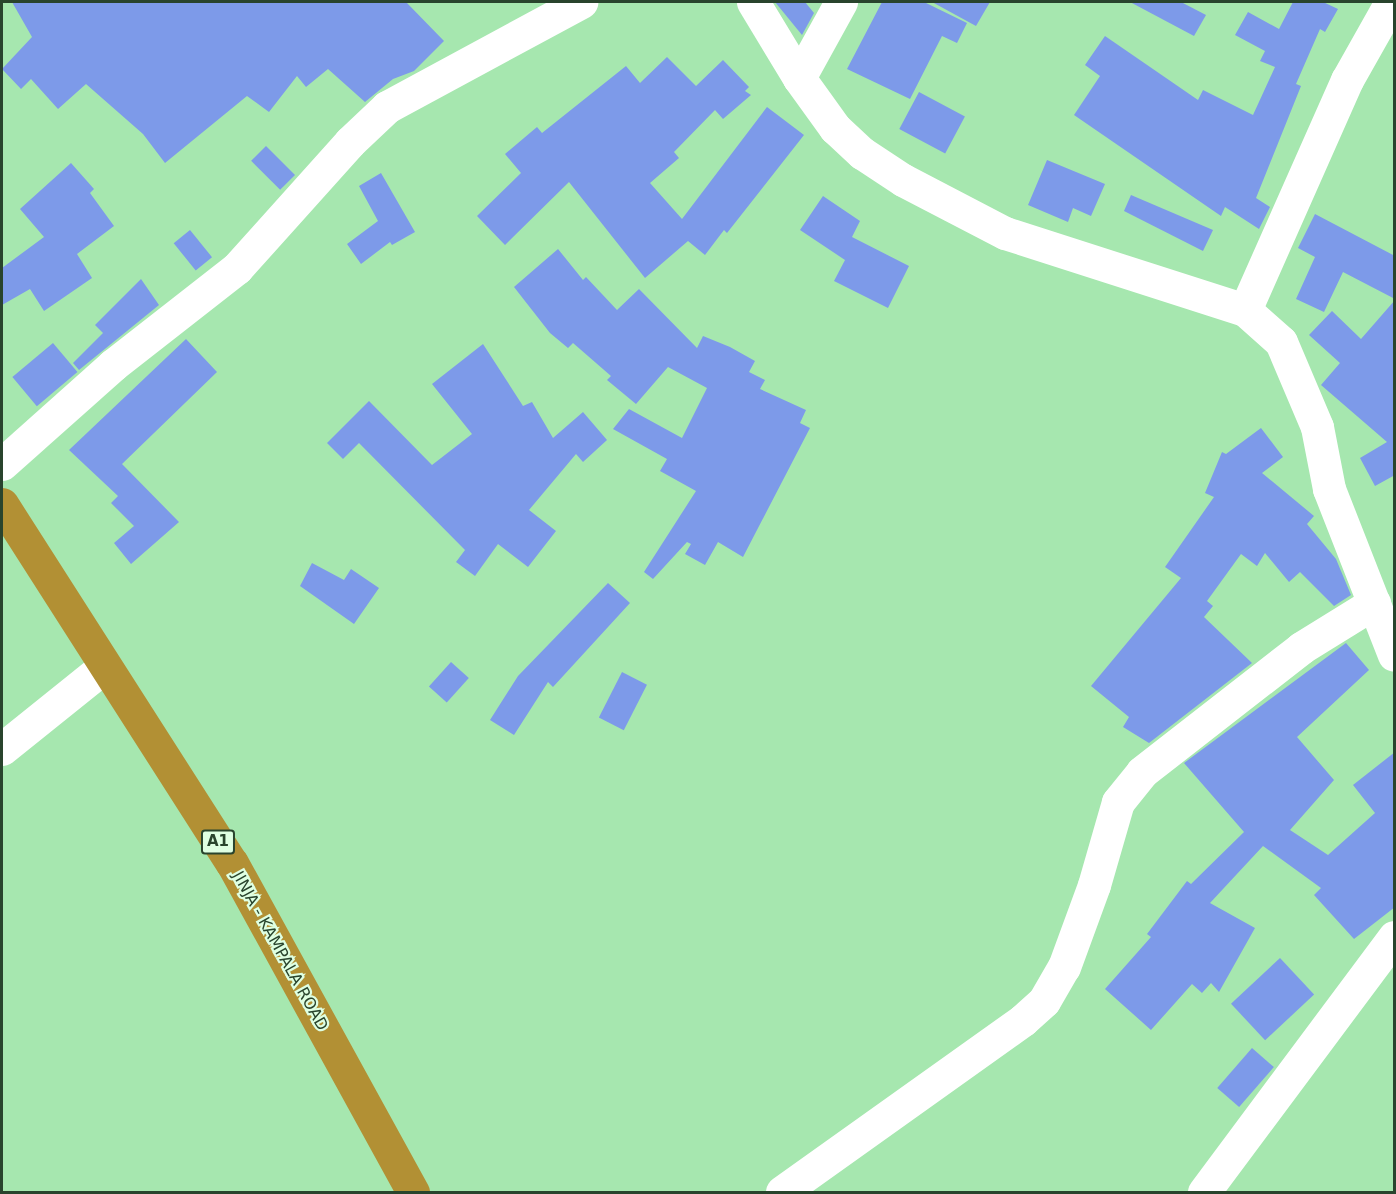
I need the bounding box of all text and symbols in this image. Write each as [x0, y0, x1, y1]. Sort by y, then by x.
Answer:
road number: A1 [200, 830, 236, 854]
street label: JINJA - KAMPALA ROAD [228, 868, 332, 1034]

